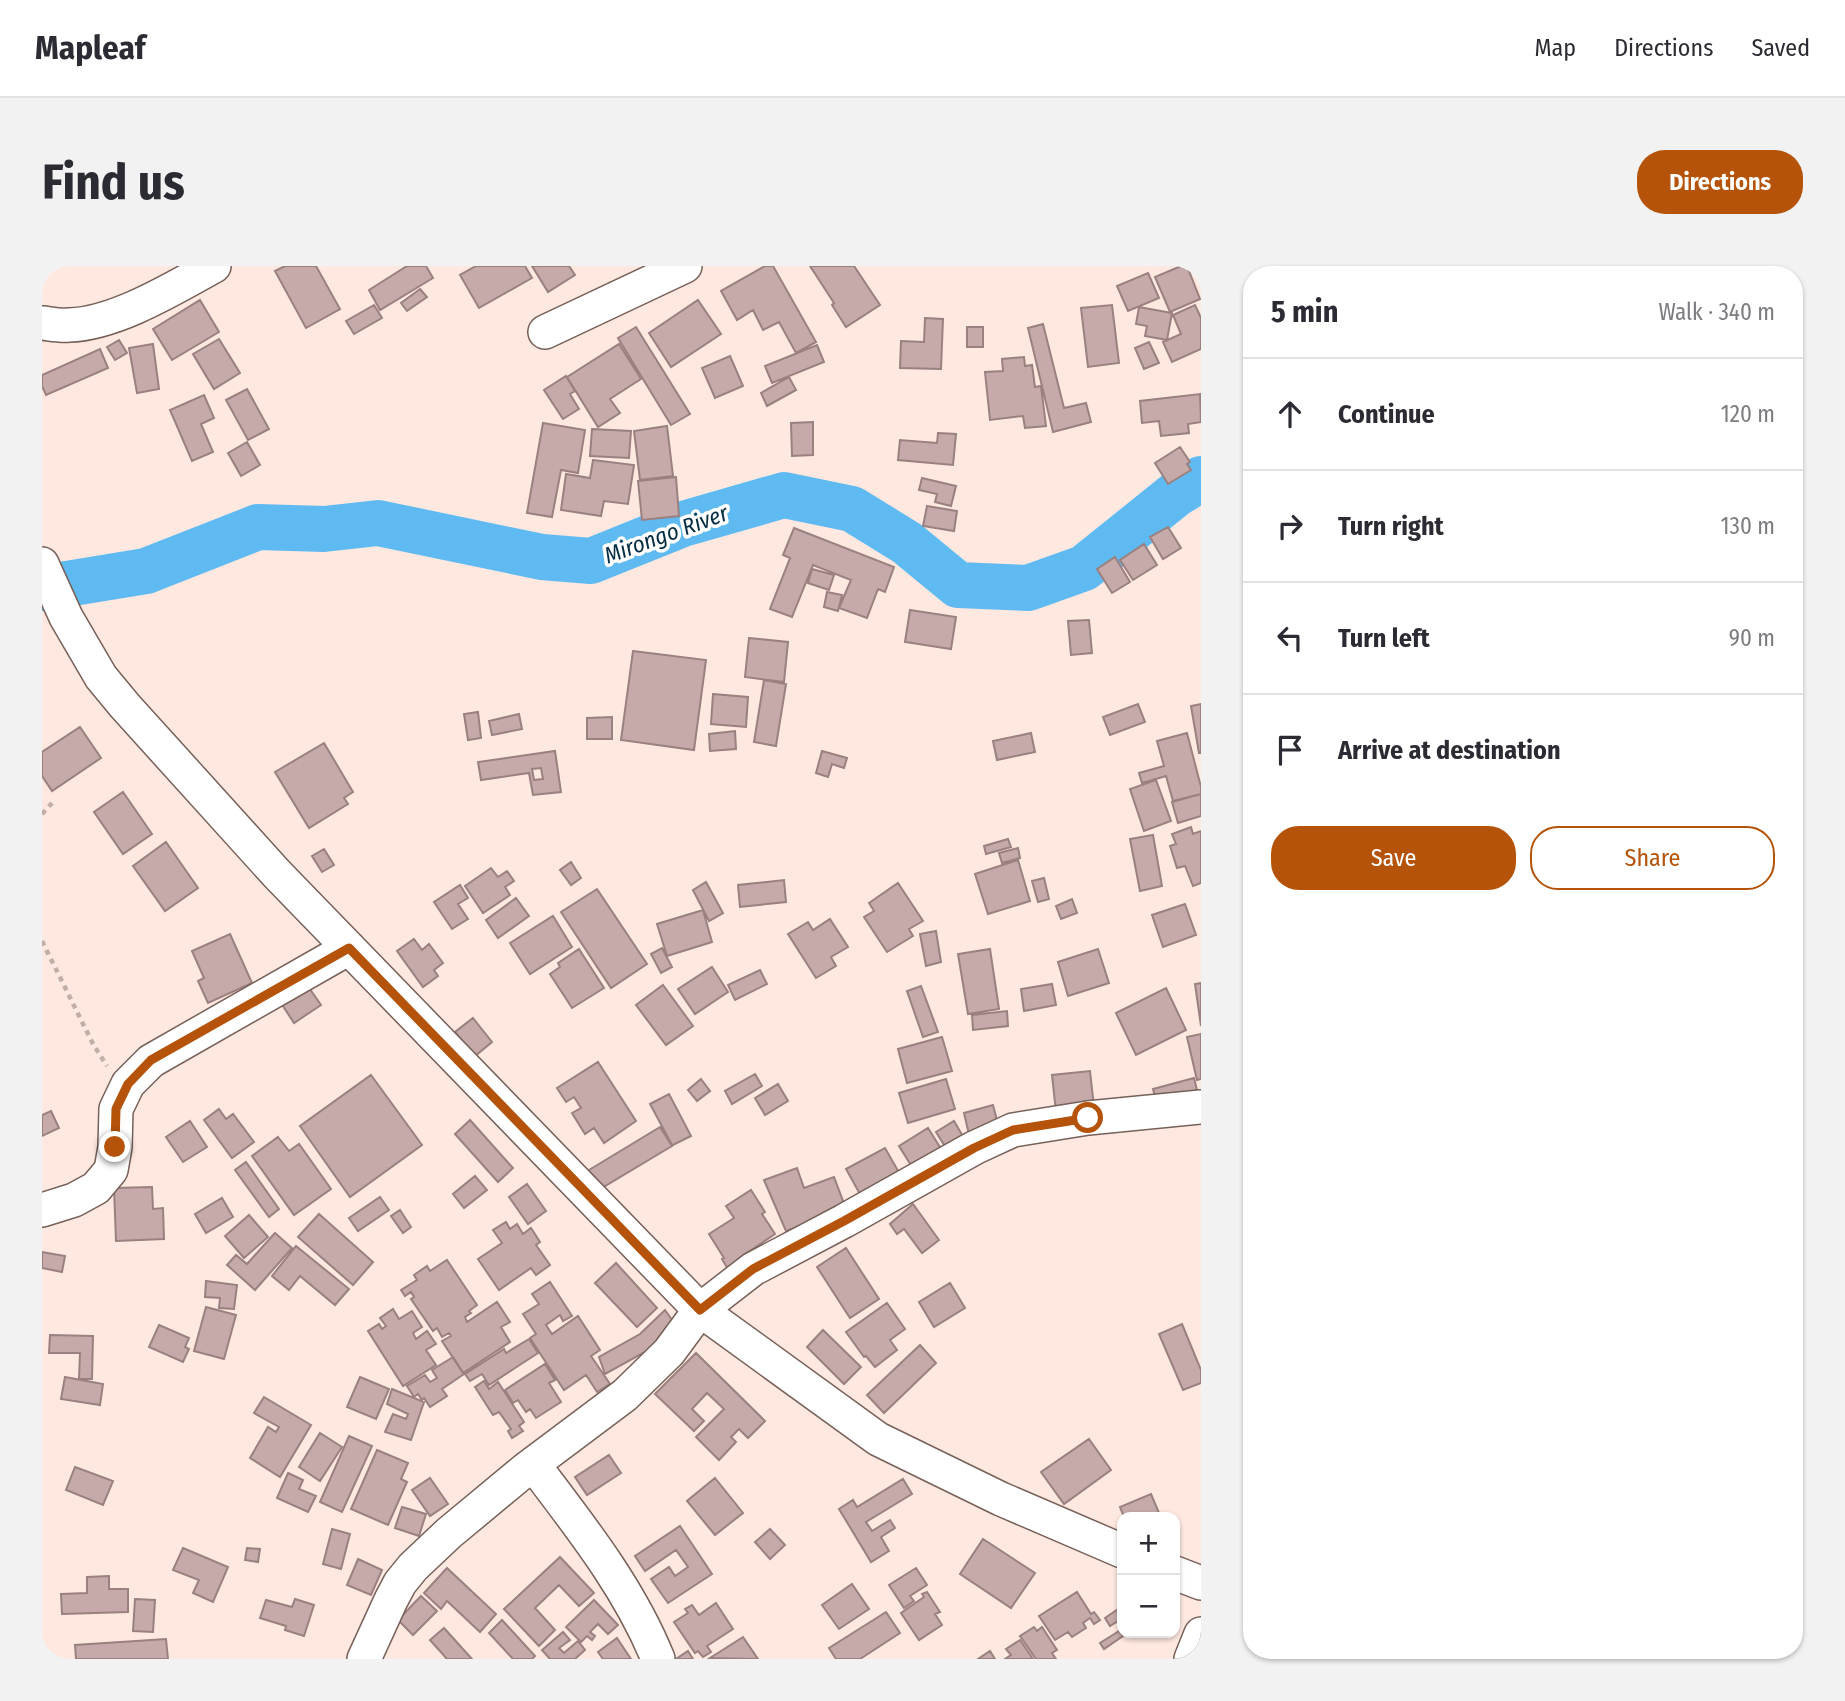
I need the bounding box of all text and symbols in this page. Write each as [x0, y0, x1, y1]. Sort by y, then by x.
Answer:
text: Mapleaf [35, 28, 146, 68]
text: Map [1535, 34, 1576, 62]
text: Directions [1614, 34, 1713, 62]
text: Saved [1751, 34, 1810, 62]
button: Directions [1637, 150, 1803, 214]
text: Find us [42, 153, 185, 212]
text: 5 min [1271, 294, 1338, 330]
text: Walk · 340 m [1658, 298, 1775, 326]
icon: ahead [1271, 395, 1309, 433]
text: Continue [1338, 399, 1435, 430]
text: 120 m [1721, 400, 1775, 428]
water label: Mirongo River [600, 498, 733, 569]
icon: right [1271, 507, 1309, 545]
text: Turn right [1338, 511, 1444, 542]
text: 130 m [1721, 512, 1775, 540]
icon: left [1271, 619, 1309, 657]
text: Turn left [1338, 623, 1430, 654]
text: 90 m [1729, 624, 1775, 652]
icon: arrive [1271, 731, 1309, 769]
text: Arrive at destination [1338, 735, 1561, 766]
button: Save [1271, 826, 1516, 890]
button: Share [1530, 826, 1775, 890]
route start [1072, 1102, 1103, 1133]
route end [99, 1131, 130, 1162]
map controls [1117, 1512, 1180, 1638]
button: + [1117, 1512, 1180, 1575]
button: − [1117, 1575, 1180, 1638]

